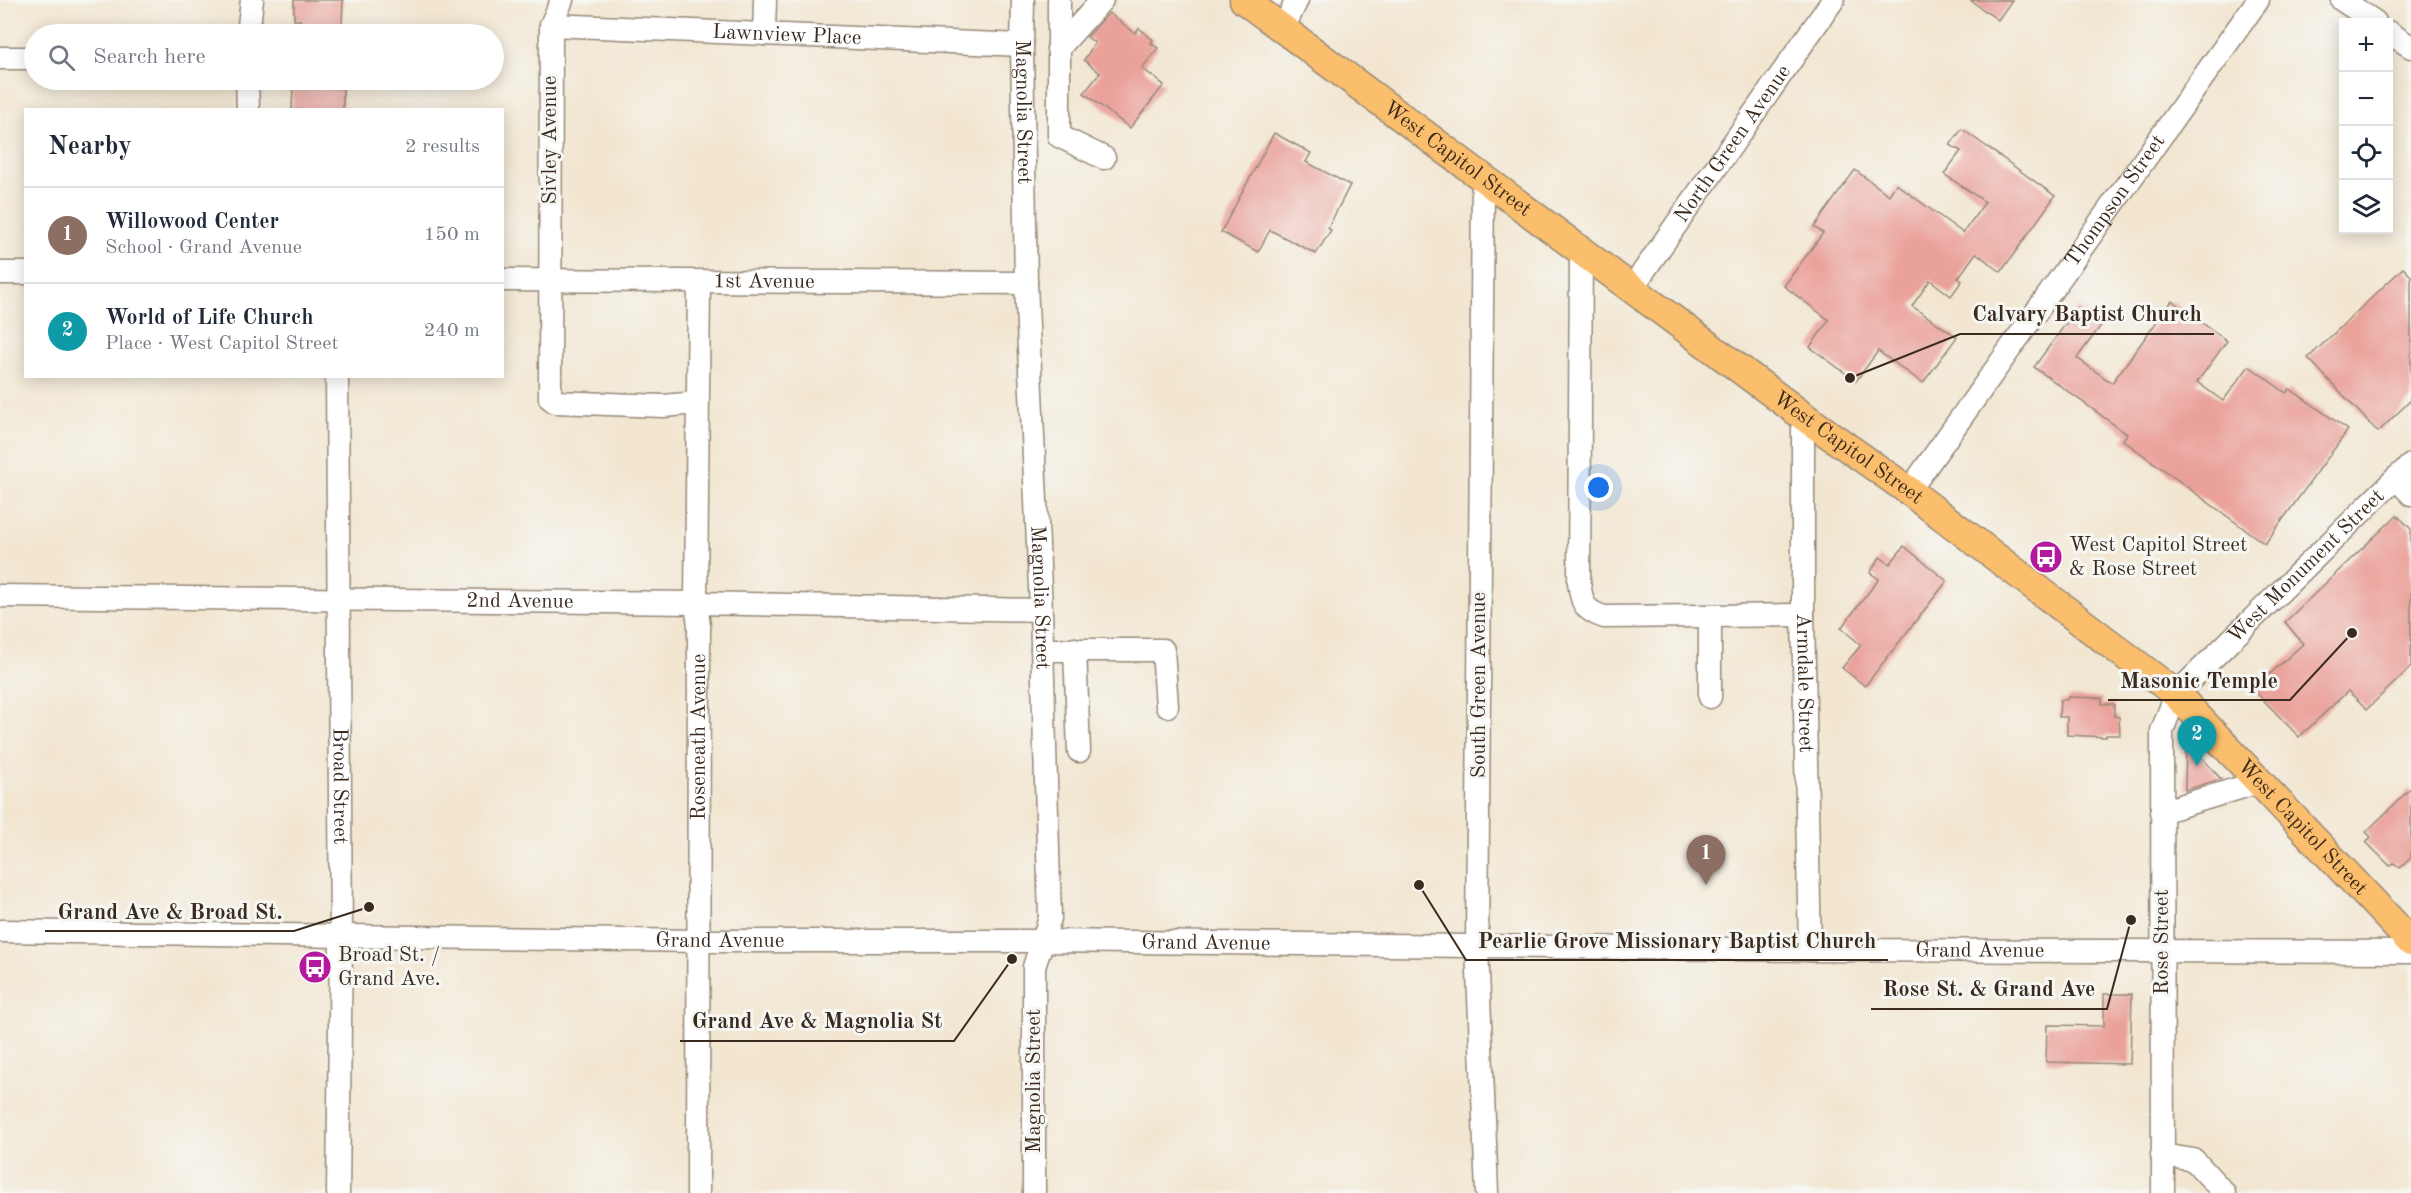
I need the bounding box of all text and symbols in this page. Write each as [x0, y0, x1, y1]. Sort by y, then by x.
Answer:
map controls [2339, 18, 2393, 234]
button: + [2339, 18, 2393, 72]
street label: Lawnview Place [712, 21, 862, 49]
search box [24, 24, 504, 90]
street label: Magnolia Street [1011, 40, 1035, 184]
icon: search [45, 41, 78, 74]
text: Search here [93, 46, 206, 68]
street label: North Green Avenue [1671, 61, 1795, 226]
button: − [2339, 72, 2393, 126]
street label: Sivley Avenue [540, 76, 561, 204]
street label: West Capitol Street [1380, 97, 1535, 221]
button: locate [2339, 126, 2393, 180]
street label: Thompson Street [2061, 131, 2169, 271]
text: Nearby [48, 134, 132, 160]
text: 2 results [405, 137, 480, 157]
button: layers [2339, 180, 2393, 234]
text: Willowood Center [105, 211, 279, 233]
text: 1 [62, 225, 73, 245]
text: 150 m [424, 225, 480, 245]
text: School · Grand Avenue [105, 238, 302, 258]
street label: 1st Avenue [713, 271, 815, 292]
callout: Calvary Baptist Church [1960, 294, 2214, 334]
text: Calvary Baptist Church [1972, 304, 2202, 326]
text: World of Life Church [105, 307, 314, 329]
text: 2 [62, 321, 73, 341]
text: 240 m [424, 321, 480, 341]
text: Place · West Capitol Street [105, 334, 338, 354]
street label: West Capitol Street [1769, 387, 1927, 508]
your location [1584, 473, 1613, 502]
street label: West Monument Street [2224, 485, 2388, 647]
street label: Magnolia Street [1027, 525, 1053, 670]
place label: West Capitol Street & Rose Street [2069, 535, 2247, 580]
bus stop icon: West Capitol Street & Rose Street [2028, 539, 2064, 575]
street label: 2nd Avenue [466, 590, 574, 612]
street label: South Green Avenue [1469, 592, 1490, 778]
street label: Armdale Street [1792, 613, 1816, 753]
street label: Roseneath Avenue [688, 653, 709, 821]
callout: Masonic Temple [2108, 660, 2290, 700]
text: Masonic Temple [2120, 671, 2278, 693]
pin: 2 [2178, 716, 2216, 766]
street label: Broad Street [329, 728, 351, 844]
street label: West Capitol Street [2233, 755, 2372, 900]
pin: 1 [1686, 836, 1726, 885]
street label: Rose Street [2152, 889, 2173, 995]
callout: Grand Ave & Broad St. [45, 891, 294, 931]
text: Grand Ave & Broad St. [57, 902, 283, 924]
callout: Pearlie Grove Missionary Baptist Church [1466, 920, 1888, 960]
street label: Grand Avenue [655, 930, 784, 952]
text: Pearlie Grove Missionary Baptist Church [1478, 931, 1876, 953]
street label: Grand Avenue [1141, 932, 1271, 954]
street label: Grand Avenue [1915, 940, 2044, 961]
place label: Broad St. / Grand Ave. [338, 945, 441, 990]
bus stop icon: Broad St. / Grand Ave. [297, 949, 333, 985]
callout: Rose St. & Grand Ave [1871, 969, 2107, 1009]
text: Rose St. & Grand Ave [1883, 979, 2095, 1001]
callout: Grand Ave & Magnolia St [680, 1001, 954, 1041]
street label: Magnolia Street [1024, 1009, 1045, 1153]
text: Grand Ave & Magnolia St [692, 1011, 942, 1033]

